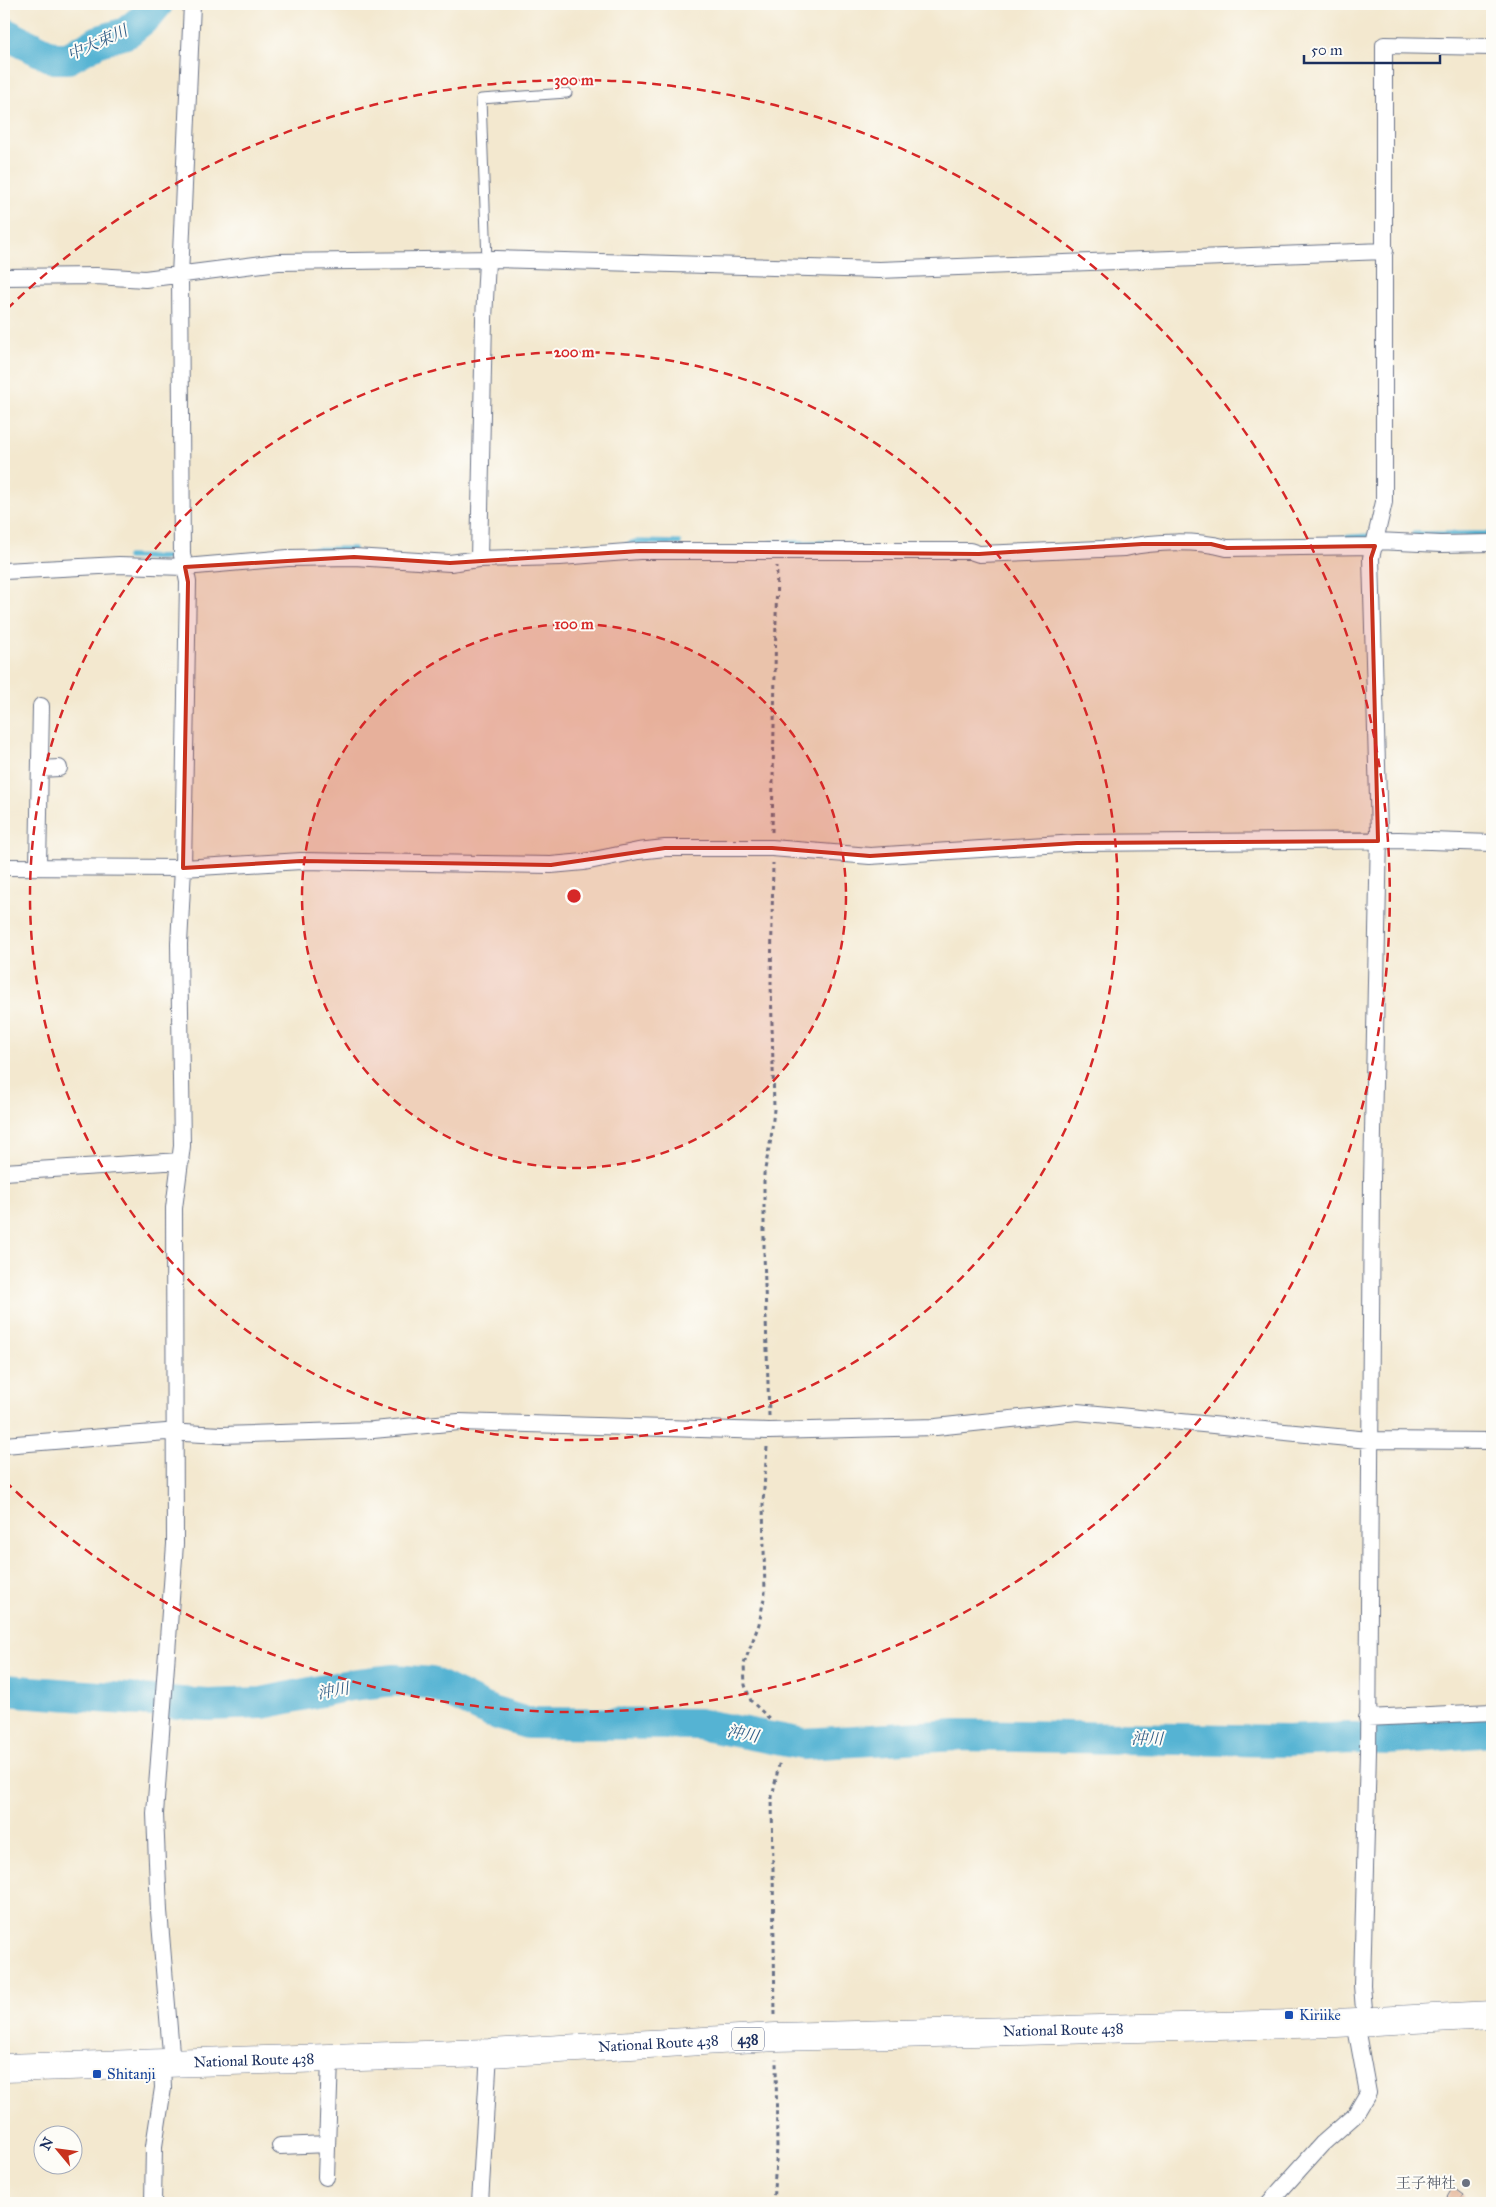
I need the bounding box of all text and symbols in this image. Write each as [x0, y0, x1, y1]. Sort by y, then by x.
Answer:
water label: 中大束川 [64, 20, 132, 64]
scale bar [1304, 32, 1440, 64]
text: 50 m [1311, 41, 1343, 59]
text: 300 m [554, 71, 594, 90]
text: 200 m [554, 343, 595, 361]
text: 100 m [554, 615, 594, 633]
centre of rings [565, 887, 583, 905]
water label: 沖川 [316, 1678, 352, 1703]
water label: 沖川 [725, 1721, 762, 1746]
water label: 沖川 [1131, 1729, 1165, 1748]
place label: Kiriike [1299, 2006, 1341, 2024]
marker: Kiriike [1283, 2009, 1295, 2021]
street label: National Route 438 [1003, 2019, 1124, 2040]
road number: 438 [732, 2028, 764, 2050]
street label: National Route 438 [598, 2031, 719, 2056]
street label: National Route 438 [193, 2049, 315, 2071]
place label: Shitanji [107, 2065, 156, 2083]
marker: Shitanji [91, 2068, 103, 2080]
north arrow [32, 2124, 82, 2174]
text: N [37, 2135, 57, 2153]
place label: 王子神社 [1396, 2174, 1456, 2192]
marker: 王子神社 [1460, 2177, 1472, 2189]

